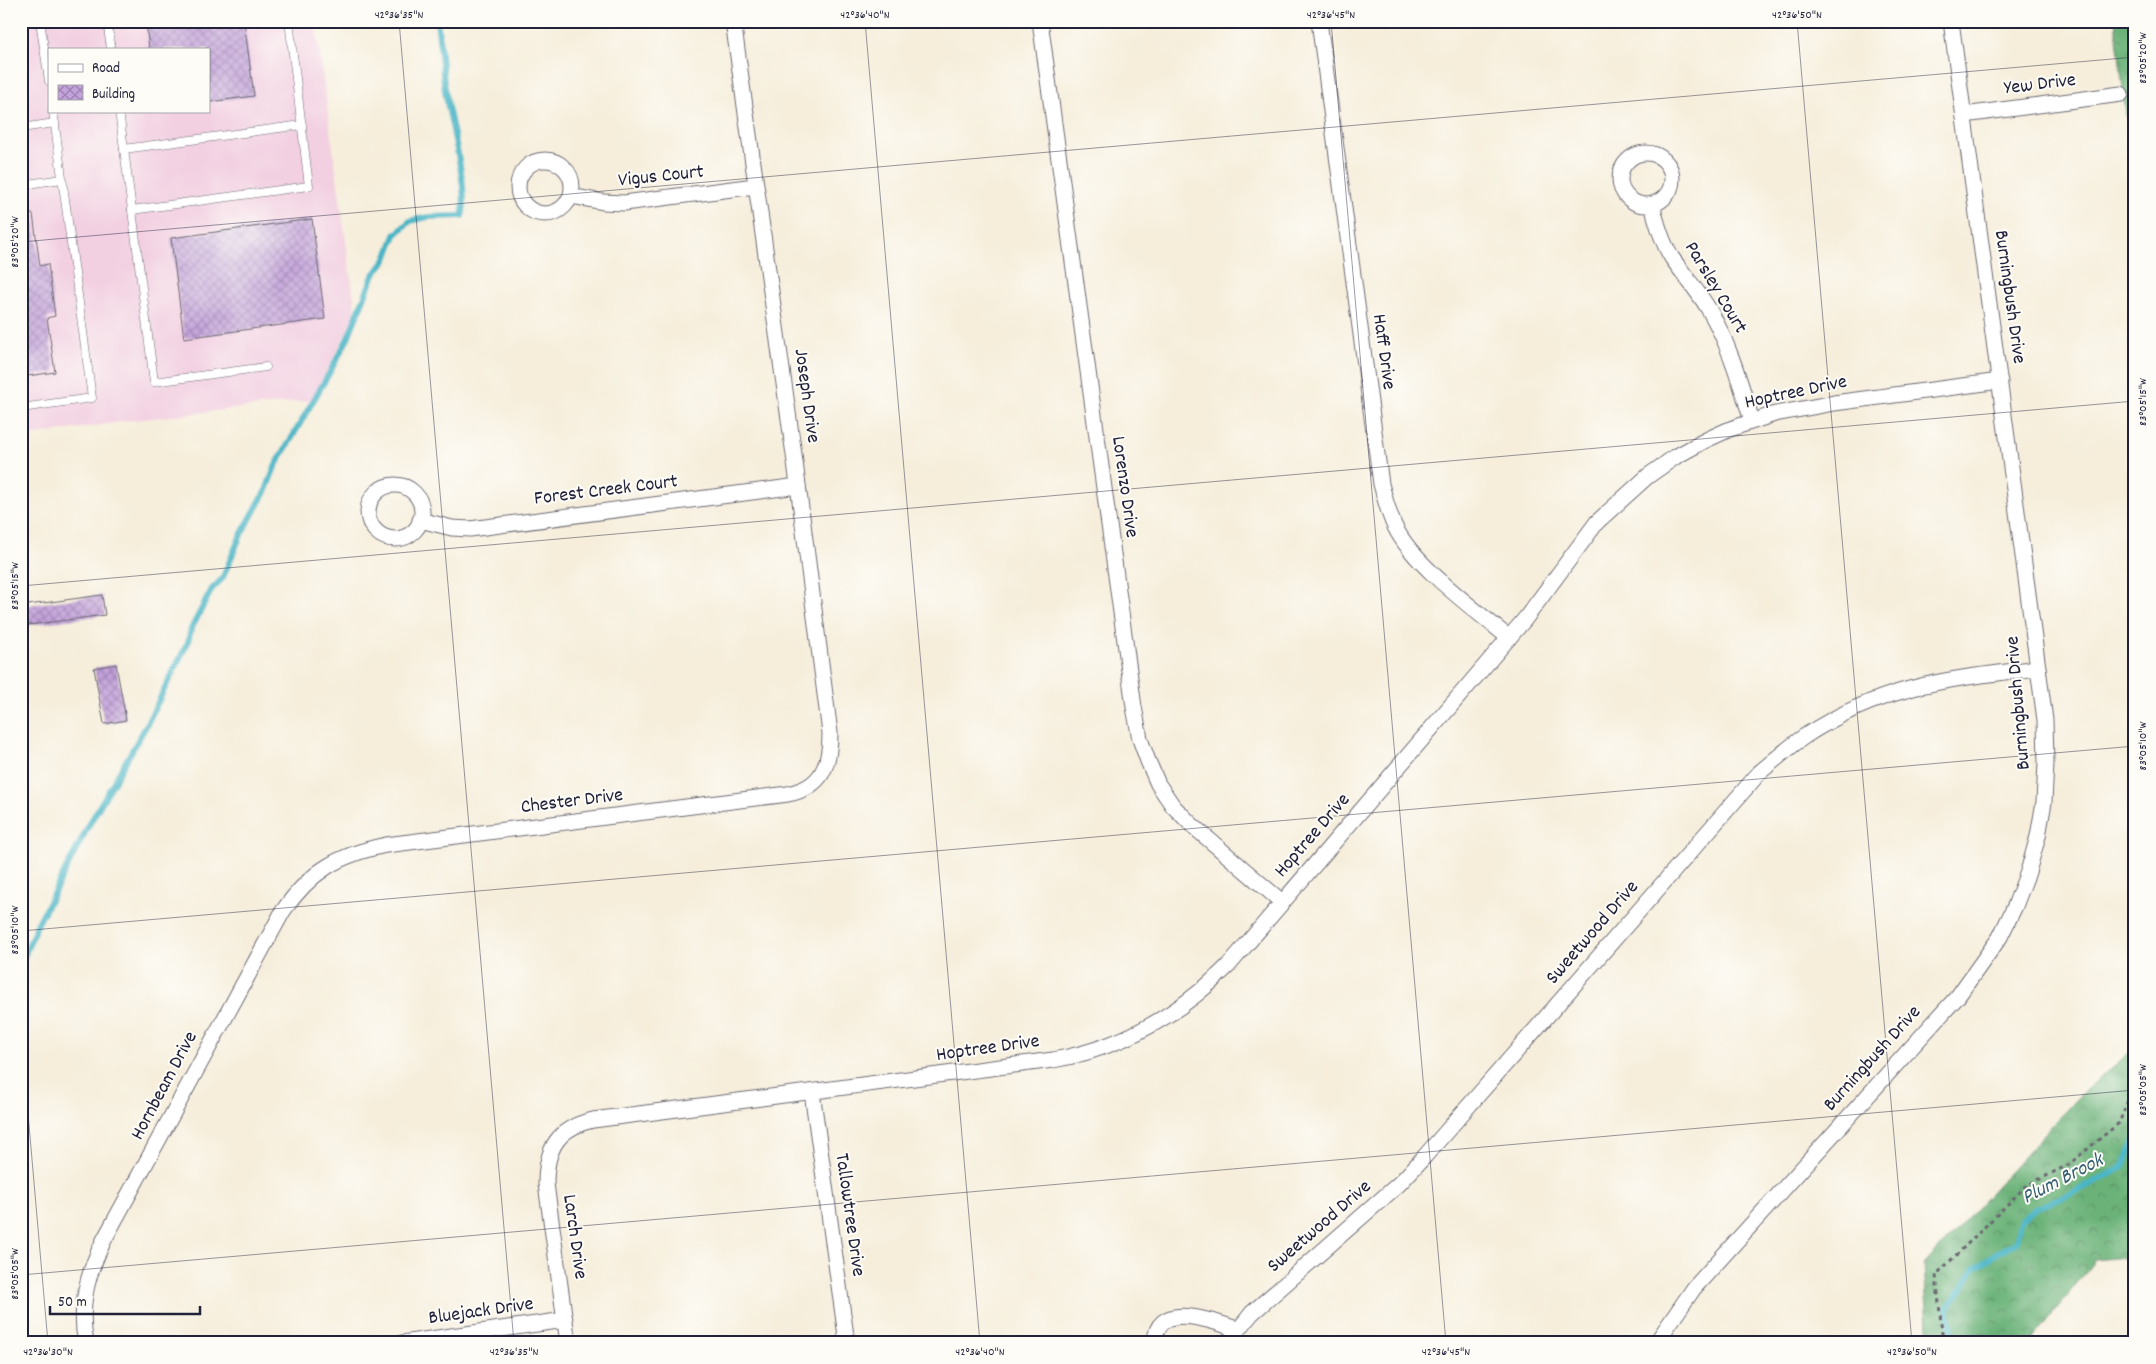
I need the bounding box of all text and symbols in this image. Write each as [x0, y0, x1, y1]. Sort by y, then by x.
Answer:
text: 42°36'35"N [375, 7, 423, 24]
text: 42°36'40"N [840, 7, 890, 24]
text: 42°36'45"N [1307, 7, 1355, 24]
text: 42°36'50"N [1772, 7, 1822, 24]
text: 83°05'20"W [2135, 32, 2152, 84]
legend [48, 48, 210, 112]
text: Road [92, 58, 120, 80]
street label: Yew Drive [2003, 67, 2078, 103]
text: Building [92, 84, 135, 106]
street label: Vigus Court [617, 159, 705, 195]
text: 83°05'20"W [7, 216, 24, 268]
street label: Burningbush Drive [1986, 229, 2032, 366]
street label: Parsley Court [1677, 237, 1753, 339]
street label: Haff Drive [1364, 312, 1402, 392]
street label: Joseph Drive [786, 347, 826, 445]
street label: Hoptree Drive [1742, 368, 1850, 417]
text: 83°05'15"W [2135, 378, 2152, 426]
street label: Lorenzo Drive [1103, 434, 1145, 540]
street label: Forest Creek Court [533, 468, 679, 514]
text: 83°05'15"W [7, 562, 24, 610]
street label: Burningbush Drive [1999, 635, 2039, 771]
text: 83°05'10"W [2135, 721, 2152, 770]
street label: Chester Drive [519, 782, 625, 822]
street label: Hoptree Drive [1268, 787, 1358, 884]
street label: Sweetwood Drive [1540, 875, 1646, 991]
text: 83°05'10"W [7, 905, 24, 954]
street label: Burningbush Drive [1818, 1000, 1929, 1118]
street label: Hornbeam Drive [125, 1026, 206, 1145]
street label: Hoptree Drive [935, 1028, 1042, 1070]
text: 83°05'05"W [2135, 1064, 2152, 1116]
water label: Plum Brook [2017, 1146, 2111, 1213]
street label: Tallowtree Drive [826, 1152, 872, 1279]
street label: Sweetwood Drive [1262, 1174, 1378, 1280]
street label: Larch Drive [554, 1193, 594, 1281]
text: 83°05'05"W [7, 1248, 24, 1300]
scale bar [50, 1284, 200, 1316]
street label: Bluejack Drive [427, 1291, 535, 1333]
text: 50 m [58, 1292, 87, 1314]
text: 42°36'30"N [23, 1344, 73, 1361]
text: 42°36'35"N [490, 1344, 538, 1361]
text: 42°36'40"N [955, 1344, 1005, 1361]
text: 42°36'45"N [1422, 1344, 1470, 1361]
text: 42°36'50"N [1887, 1344, 1937, 1361]

